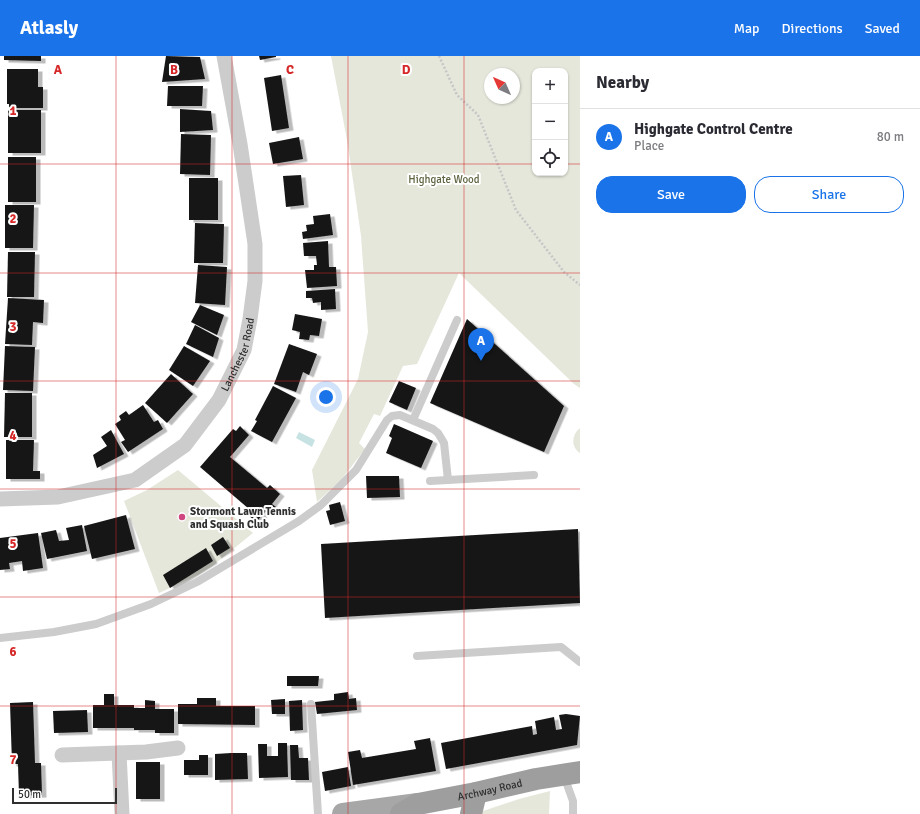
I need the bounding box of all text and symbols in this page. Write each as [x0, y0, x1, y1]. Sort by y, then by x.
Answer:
text: Atlasly [20, 16, 78, 40]
text: Map [734, 20, 760, 37]
text: Directions [782, 20, 843, 37]
text: Saved [865, 20, 900, 37]
text: A [54, 62, 63, 78]
text: B [170, 62, 178, 78]
text: C [286, 62, 294, 78]
text: D [402, 62, 411, 78]
north arrow [484, 68, 520, 104]
map controls [532, 68, 568, 176]
button: + [532, 68, 568, 104]
text: Nearby [596, 72, 649, 93]
text: 1 [9, 103, 17, 119]
button: − [532, 104, 568, 140]
text: Highgate Control Centre [634, 120, 793, 138]
text: A [605, 129, 613, 145]
text: 80 m [877, 129, 904, 145]
text: Place [634, 138, 664, 154]
button: locate [532, 140, 568, 176]
park label: Highgate Wood [408, 173, 480, 186]
button: Save [596, 176, 746, 213]
button: Share [754, 176, 904, 213]
text: 2 [9, 211, 17, 227]
street label: Lanchester Road [218, 316, 257, 393]
text: 3 [9, 319, 17, 335]
pin: A [468, 328, 494, 361]
your location [316, 387, 336, 407]
text: 4 [9, 428, 17, 444]
place label: Stormont Lawn Tennis and Squash Club [190, 505, 296, 531]
marker: Stormont Lawn Tennis and Squash Club [177, 512, 187, 522]
text: 5 [9, 536, 17, 552]
text: 6 [9, 644, 17, 660]
text: 7 [9, 752, 17, 768]
street label: Archway Road [456, 776, 524, 803]
scale bar [12, 786, 117, 805]
text: 50 m [18, 788, 41, 801]

